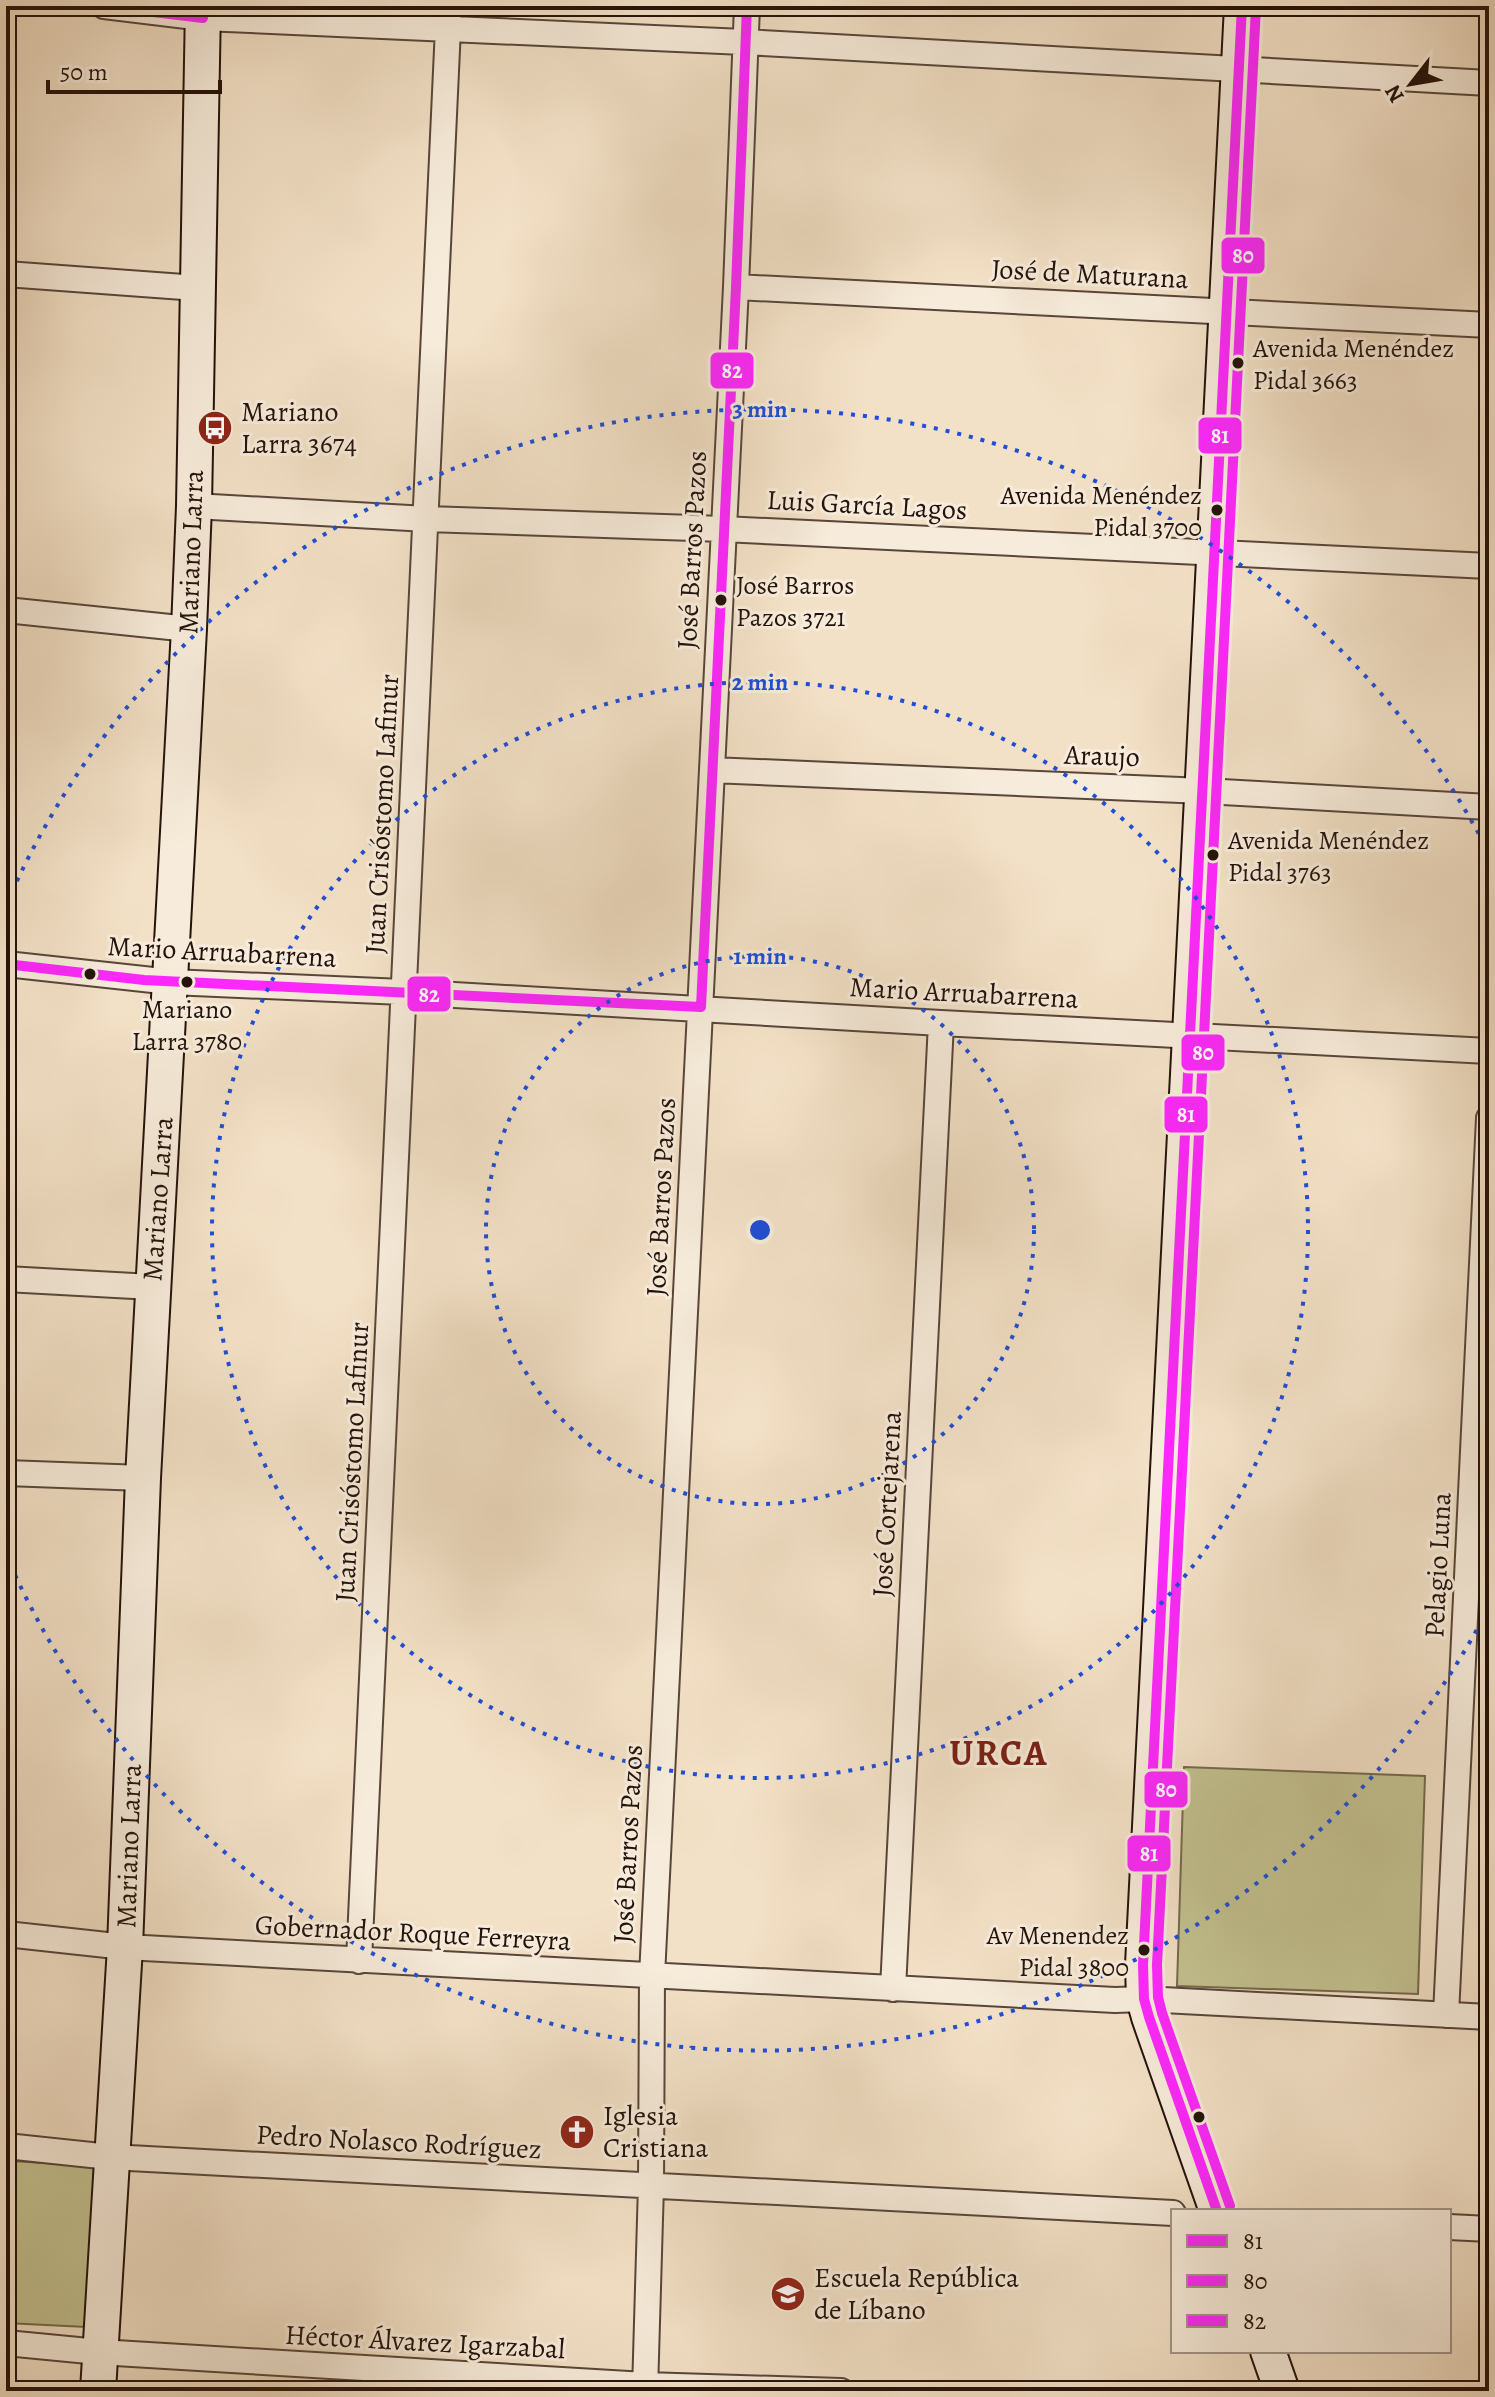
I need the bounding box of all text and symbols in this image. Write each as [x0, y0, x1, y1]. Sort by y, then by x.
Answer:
scale bar [48, 44, 220, 94]
north arrow [1371, 44, 1451, 124]
text: 50 m [60, 56, 108, 88]
text: N [1378, 79, 1412, 108]
line badge: 80 [1220, 236, 1266, 275]
text: 80 [1232, 241, 1254, 271]
street label: José de Maturana [991, 250, 1189, 298]
place label: Avenida Menéndez Pidal 3663 [1252, 331, 1454, 398]
line badge: 82 [709, 351, 755, 390]
marker: Avenida Menéndez Pidal 3663 [1230, 355, 1246, 371]
text: 82 [721, 356, 743, 386]
place label: Mariano Larra 3674 [241, 393, 357, 463]
text: 3 min [732, 393, 788, 425]
bus stop icon: Mariano Larra 3674 [196, 409, 234, 447]
line badge: 81 [1197, 416, 1243, 455]
text: 81 [1211, 421, 1229, 451]
street label: José Barros Pazos [668, 450, 716, 650]
street label: Mariano Larra [169, 469, 213, 635]
place label: Avenida Menéndez Pidal 3700 [1000, 478, 1202, 545]
street label: Luis García Lagos [766, 481, 968, 529]
marker: Avenida Menéndez Pidal 3700 [1209, 502, 1225, 518]
place label: José Barros Pazos 3721 [736, 568, 854, 635]
marker: José Barros Pazos 3721 [713, 592, 729, 608]
text: 2 min [732, 666, 789, 698]
street label: Juan Crisóstomo Lafinur [356, 673, 408, 955]
street label: Araujo [1063, 736, 1140, 776]
place label: Avenida Menéndez Pidal 3763 [1227, 823, 1429, 890]
marker: Avenida Menéndez Pidal 3763 [1205, 847, 1221, 863]
street label: Mario Arruabarrena [106, 927, 338, 977]
text: 1 min [733, 940, 787, 972]
unlabelled marker [82, 966, 98, 982]
street label: Mario Arruabarrena [848, 968, 1080, 1018]
marker: Mariano Larra 3780 [179, 974, 195, 990]
line badge: 82 [406, 975, 452, 1013]
text: 82 [418, 980, 440, 1010]
place label: Mariano Larra 3780 [132, 992, 242, 1059]
line badge: 80 [1180, 1033, 1226, 1072]
text: 80 [1192, 1038, 1214, 1068]
line badge: 81 [1163, 1095, 1209, 1134]
street label: José Barros Pazos [637, 1097, 685, 1297]
text: 81 [1177, 1100, 1195, 1130]
street label: Mariano Larra [133, 1116, 183, 1282]
centre of rings [746, 1216, 774, 1244]
street label: Juan Crisóstomo Lafinur [326, 1321, 378, 1603]
street label: José Cortejarena [863, 1410, 911, 1598]
street label: Pelagio Luna [1415, 1491, 1461, 1639]
district label: URCA [950, 1728, 1048, 1777]
street label: José Barros Pazos [604, 1744, 652, 1944]
street label: Mariano Larra [107, 1763, 151, 1929]
line badge: 80 [1143, 1770, 1189, 1809]
text: 80 [1155, 1775, 1177, 1805]
line badge: 81 [1126, 1834, 1172, 1873]
text: 81 [1140, 1839, 1158, 1869]
street label: Gobernador Roque Ferreyra [254, 1906, 572, 1960]
place label: Av Menendez Pidal 3800 [986, 1918, 1129, 1985]
marker: Av Menendez Pidal 3800 [1136, 1942, 1152, 1958]
place label: Iglesia Cristiana [603, 2097, 708, 2167]
unlabelled marker [1191, 2109, 1207, 2125]
church icon: Iglesia Cristiana [558, 2113, 596, 2151]
street label: Pedro Nolasco Rodríguez [255, 2116, 543, 2168]
legend [1171, 2209, 1451, 2353]
text: 81 [1243, 2225, 1263, 2257]
place label: Escuela República de Líbano [814, 2259, 1019, 2329]
text: 80 [1243, 2265, 1267, 2297]
school or university icon: Escuela República de Líbano [769, 2275, 807, 2313]
text: 82 [1243, 2305, 1266, 2337]
street label: Héctor Álvarez Igarzabal [284, 2316, 566, 2368]

